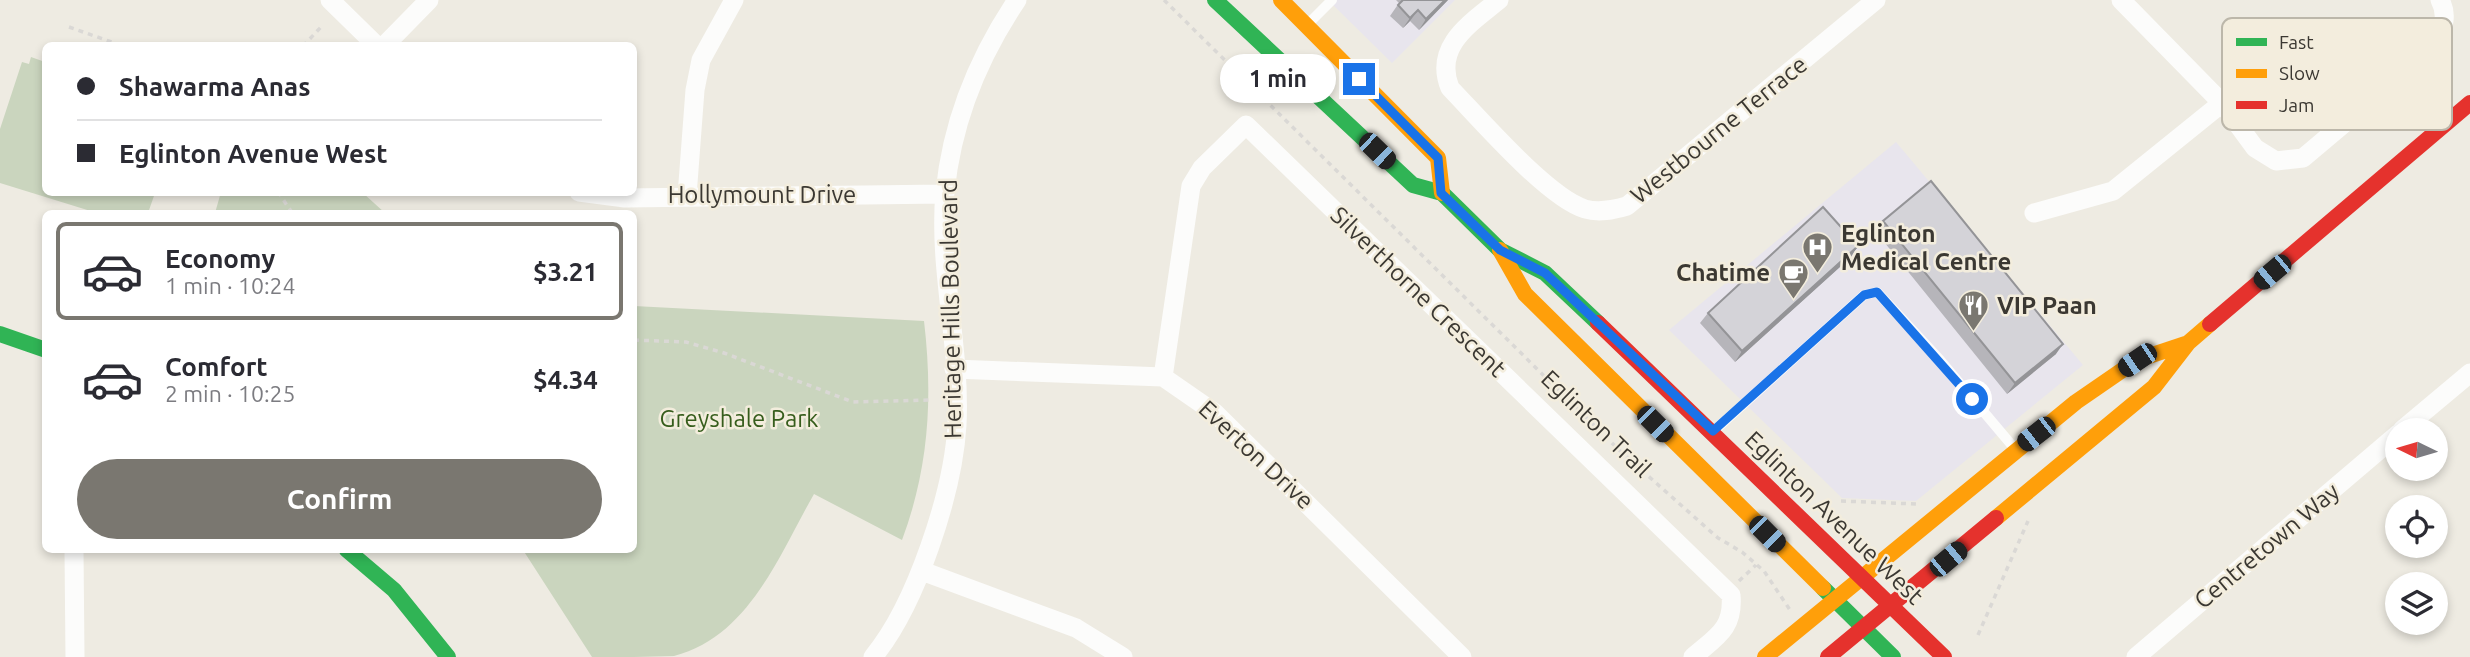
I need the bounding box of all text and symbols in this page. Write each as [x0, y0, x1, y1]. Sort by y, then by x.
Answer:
legend [2222, 18, 2452, 130]
text: Fast [2279, 31, 2314, 53]
street label: Westbourne Terrace [1625, 50, 1812, 209]
callout: 1 min [1219, 55, 1334, 104]
text: Slow [2279, 62, 2320, 84]
route end [1343, 63, 1375, 95]
text: 1 min [1249, 66, 1307, 91]
text: Shawarma Anas [119, 72, 310, 101]
text: Jam [2279, 94, 2315, 116]
car [1355, 129, 1400, 173]
text: Eglinton Avenue West [119, 139, 388, 168]
street label: Heritage Hills Boulevard [935, 179, 966, 439]
street label: Hollymount Drive [668, 181, 856, 208]
street label: Silverthorne Crescent [1325, 201, 1512, 382]
place label: Eglinton Medical Centre [1841, 220, 2011, 275]
hospital icon: Eglinton Medical Centre [1801, 231, 1835, 275]
icon: car [81, 240, 144, 303]
text: Economy [165, 244, 275, 273]
car [2250, 250, 2295, 294]
cafe icon: Chatime [1776, 256, 1810, 300]
text: $3.21 [533, 257, 598, 286]
place label: Chatime [1676, 259, 1770, 286]
text: 1 min · 10:24 [165, 273, 296, 298]
restaurant icon: VIP Paan [1957, 289, 1991, 333]
place label: VIP Paan [1997, 292, 2097, 319]
car [2114, 340, 2161, 380]
icon: car [81, 348, 144, 411]
text: Comfort [165, 352, 268, 381]
text: $4.34 [533, 365, 598, 394]
street label: Eglinton Trail [1536, 365, 1657, 482]
text: 2 min · 10:25 [165, 381, 296, 406]
route start [1956, 383, 1988, 415]
street label: Everton Drive [1194, 395, 1319, 514]
car [1633, 402, 1678, 446]
park label: Greyshale Park [660, 405, 818, 432]
car [2013, 413, 2060, 455]
north arrow [2385, 418, 2448, 481]
map controls [2385, 418, 2448, 635]
street label: Eglinton Avenue West [1740, 426, 1929, 610]
button: Confirm [77, 459, 602, 539]
street label: Centretown Way [2189, 477, 2345, 614]
button: locate [2385, 495, 2448, 558]
car [1745, 512, 1790, 556]
car [1926, 537, 1971, 581]
button: layers [2385, 572, 2448, 635]

